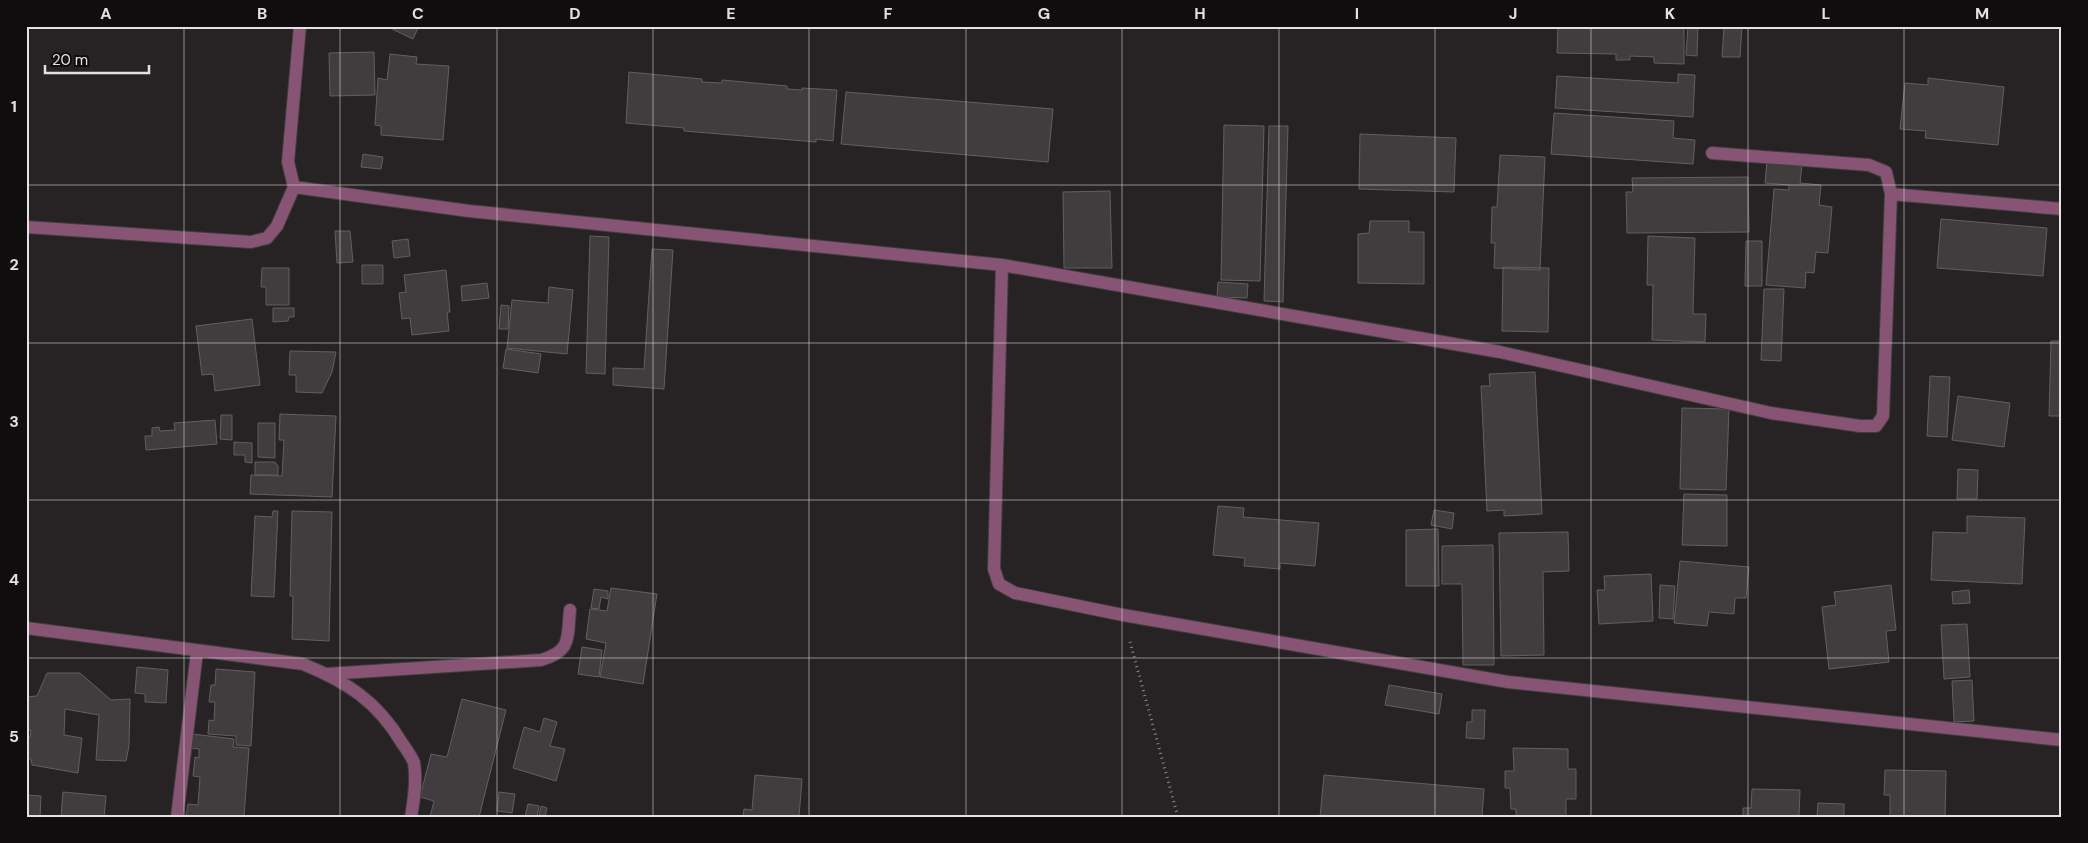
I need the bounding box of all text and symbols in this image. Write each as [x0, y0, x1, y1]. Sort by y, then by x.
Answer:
text: A [100, 3, 112, 24]
text: B [257, 3, 267, 24]
text: C [412, 3, 424, 24]
text: D [569, 3, 581, 24]
text: E [726, 3, 736, 24]
text: F [884, 3, 893, 24]
text: G [1038, 3, 1050, 24]
text: H [1194, 3, 1206, 24]
text: I [1355, 3, 1359, 24]
text: J [1509, 3, 1517, 24]
text: K [1665, 3, 1676, 24]
text: L [1822, 3, 1831, 24]
text: M [1975, 3, 1989, 24]
scale bar [45, 42, 149, 74]
text: 20 m [52, 50, 88, 70]
text: 1 [11, 96, 17, 117]
text: 2 [9, 254, 19, 275]
text: 3 [9, 411, 19, 432]
text: 4 [9, 569, 19, 590]
text: 5 [9, 726, 19, 747]

